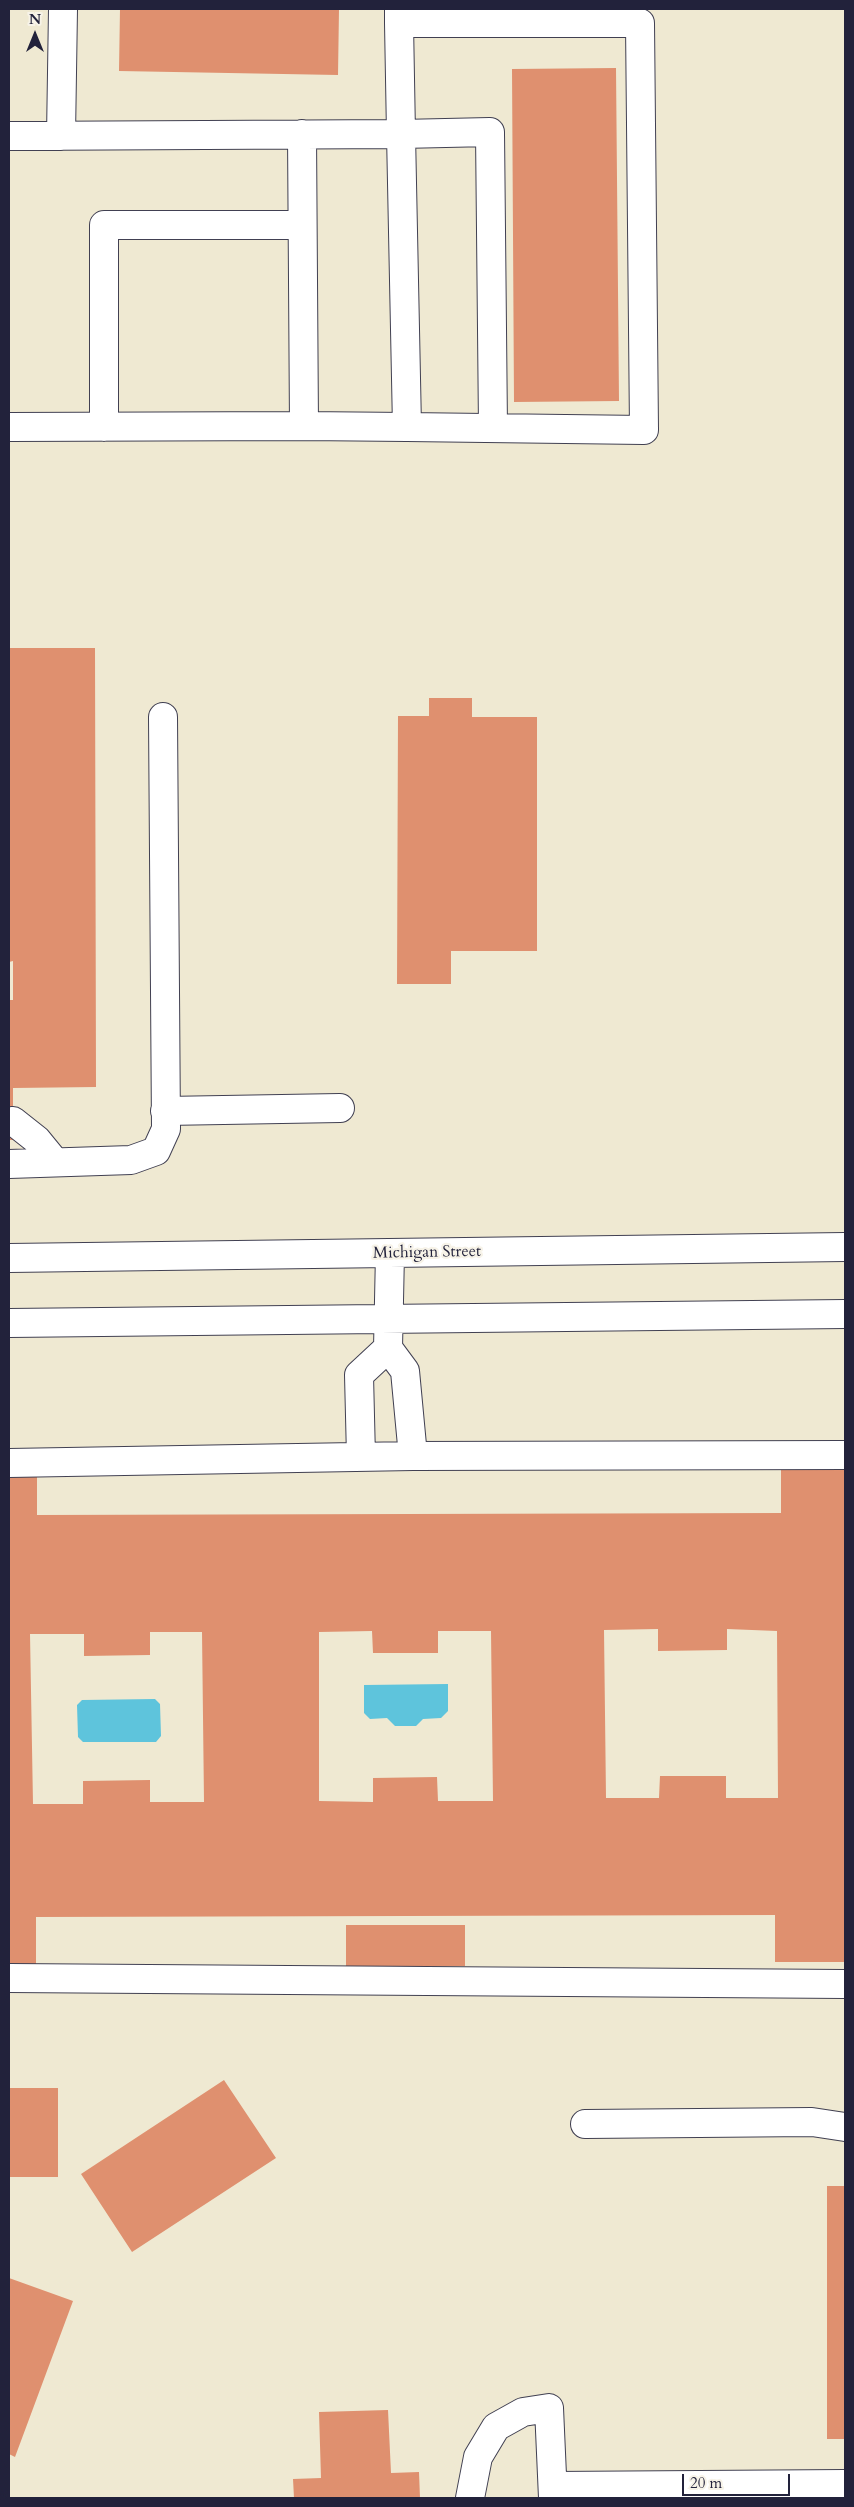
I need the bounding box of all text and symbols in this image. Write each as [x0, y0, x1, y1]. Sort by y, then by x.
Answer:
north arrow [10, 10, 60, 60]
text: N [29, 10, 41, 29]
street label: Michigan Street [373, 1242, 481, 1264]
scale bar [684, 2464, 792, 2496]
text: 20 m [690, 2473, 722, 2493]

